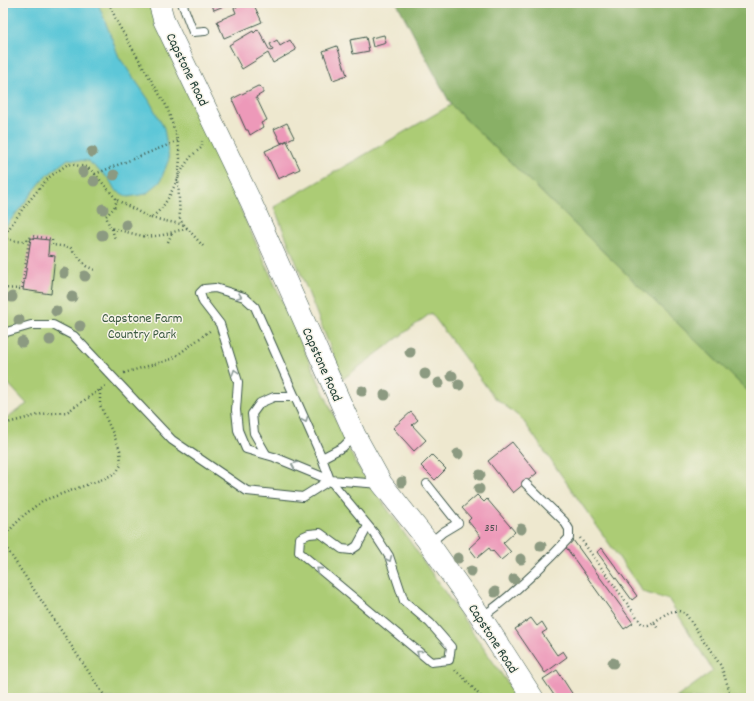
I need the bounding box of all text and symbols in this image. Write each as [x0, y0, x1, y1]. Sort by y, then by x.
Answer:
street label: Capstone Road [160, 30, 213, 110]
one-way arrow [235, 291, 242, 299]
park label: Capstone Farm Country Park [102, 309, 182, 345]
street label: Capstone Road [296, 325, 346, 405]
one-way arrow [231, 369, 240, 376]
one-way arrow [300, 416, 308, 424]
one-way arrow [291, 462, 299, 470]
house number: 351 [484, 520, 498, 537]
one-way arrow [384, 554, 392, 562]
one-way arrow [317, 567, 324, 574]
street label: Capstone Road [462, 600, 522, 678]
one-way arrow [417, 650, 424, 657]

